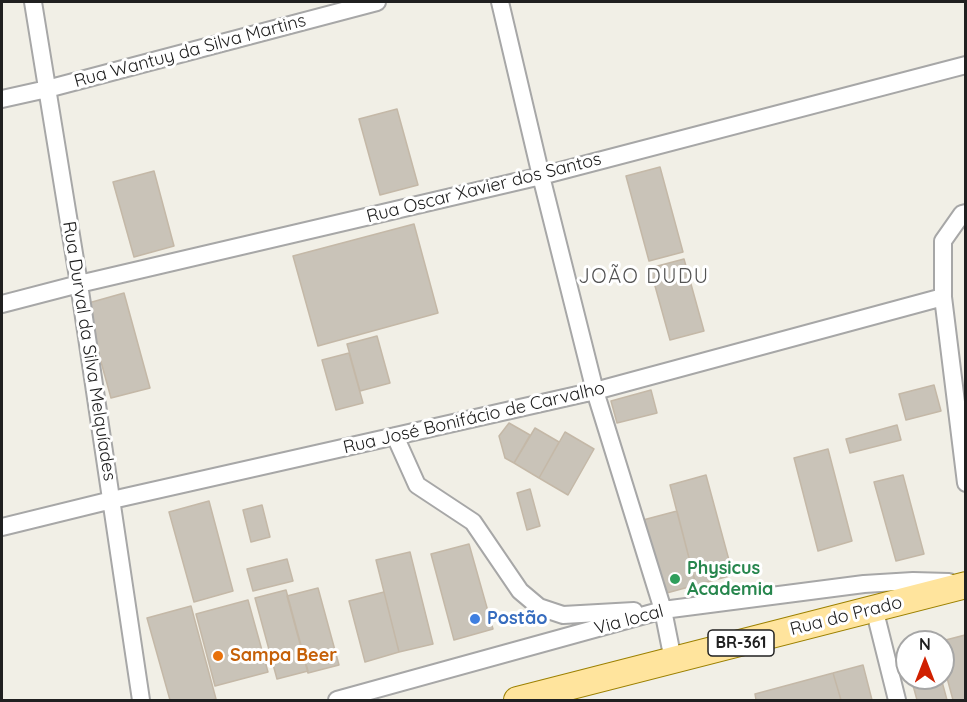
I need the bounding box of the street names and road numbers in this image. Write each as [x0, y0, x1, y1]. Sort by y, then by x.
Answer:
street label: Rua Wantuy da Silva Martins [72, 10, 308, 92]
street label: Rua Oscar Xavier dos Santos [364, 148, 604, 228]
street label: Rua Durval da Silva Melquíades [58, 220, 120, 482]
street label: Rua José Bonifácio de Carvalho [341, 377, 607, 459]
street label: Rua do Prado [788, 592, 904, 640]
street label: Via local [592, 600, 666, 640]
road number: BR-361 [708, 630, 774, 656]

